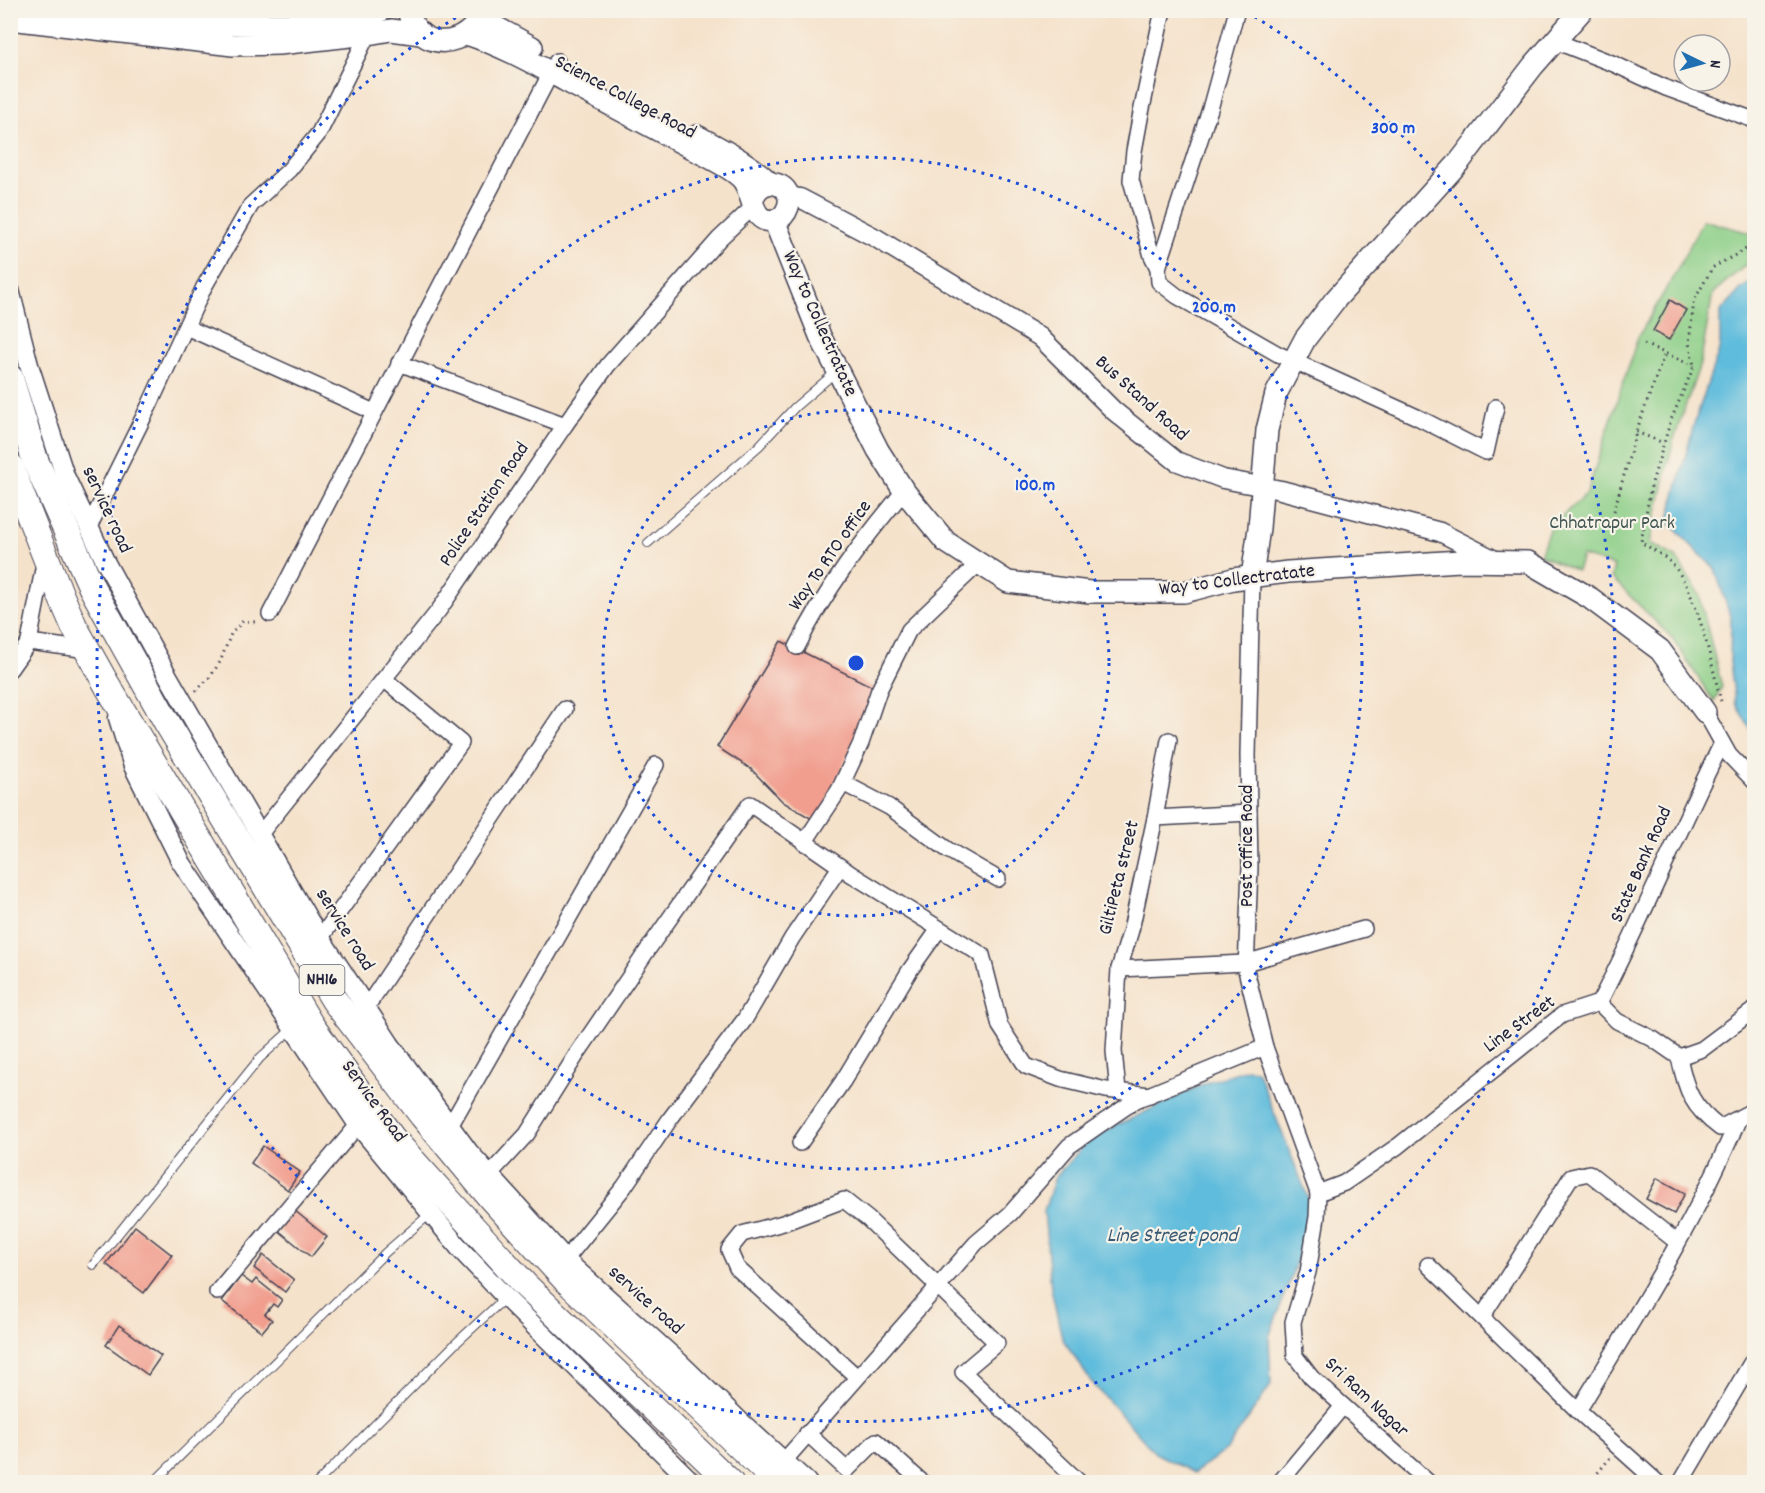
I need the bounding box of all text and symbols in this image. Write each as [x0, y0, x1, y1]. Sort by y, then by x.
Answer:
north arrow [1672, 33, 1732, 93]
street label: Science College Road [549, 49, 701, 147]
text: N [1703, 59, 1726, 69]
text: 300 m [1371, 117, 1415, 142]
street label: Way to Collectratate [774, 247, 864, 401]
text: 200 m [1192, 296, 1236, 321]
street label: Bus Stand Road [1088, 349, 1194, 449]
street label: Police Station Road [433, 437, 537, 573]
street label: service road [74, 462, 138, 558]
text: 100 m [1015, 474, 1055, 499]
street label: Way To RTO office [782, 495, 880, 617]
park label: Chhatrapur Park [1549, 510, 1675, 538]
street label: Way to Collectratate [1158, 558, 1317, 604]
centre of rings [846, 653, 866, 673]
street label: Post office Road [1234, 785, 1262, 907]
street label: State Bank Road [1604, 802, 1680, 928]
street label: GiltiPeta street [1092, 818, 1148, 938]
street label: service road [307, 883, 381, 977]
road number: NH16 [300, 965, 344, 995]
street label: Line Street [1478, 989, 1562, 1061]
street label: Service Road [333, 1055, 413, 1149]
water label: Line Street pond [1107, 1222, 1240, 1252]
street label: service road [601, 1259, 689, 1343]
street label: Sri Ram Nagar [1317, 1351, 1415, 1445]

